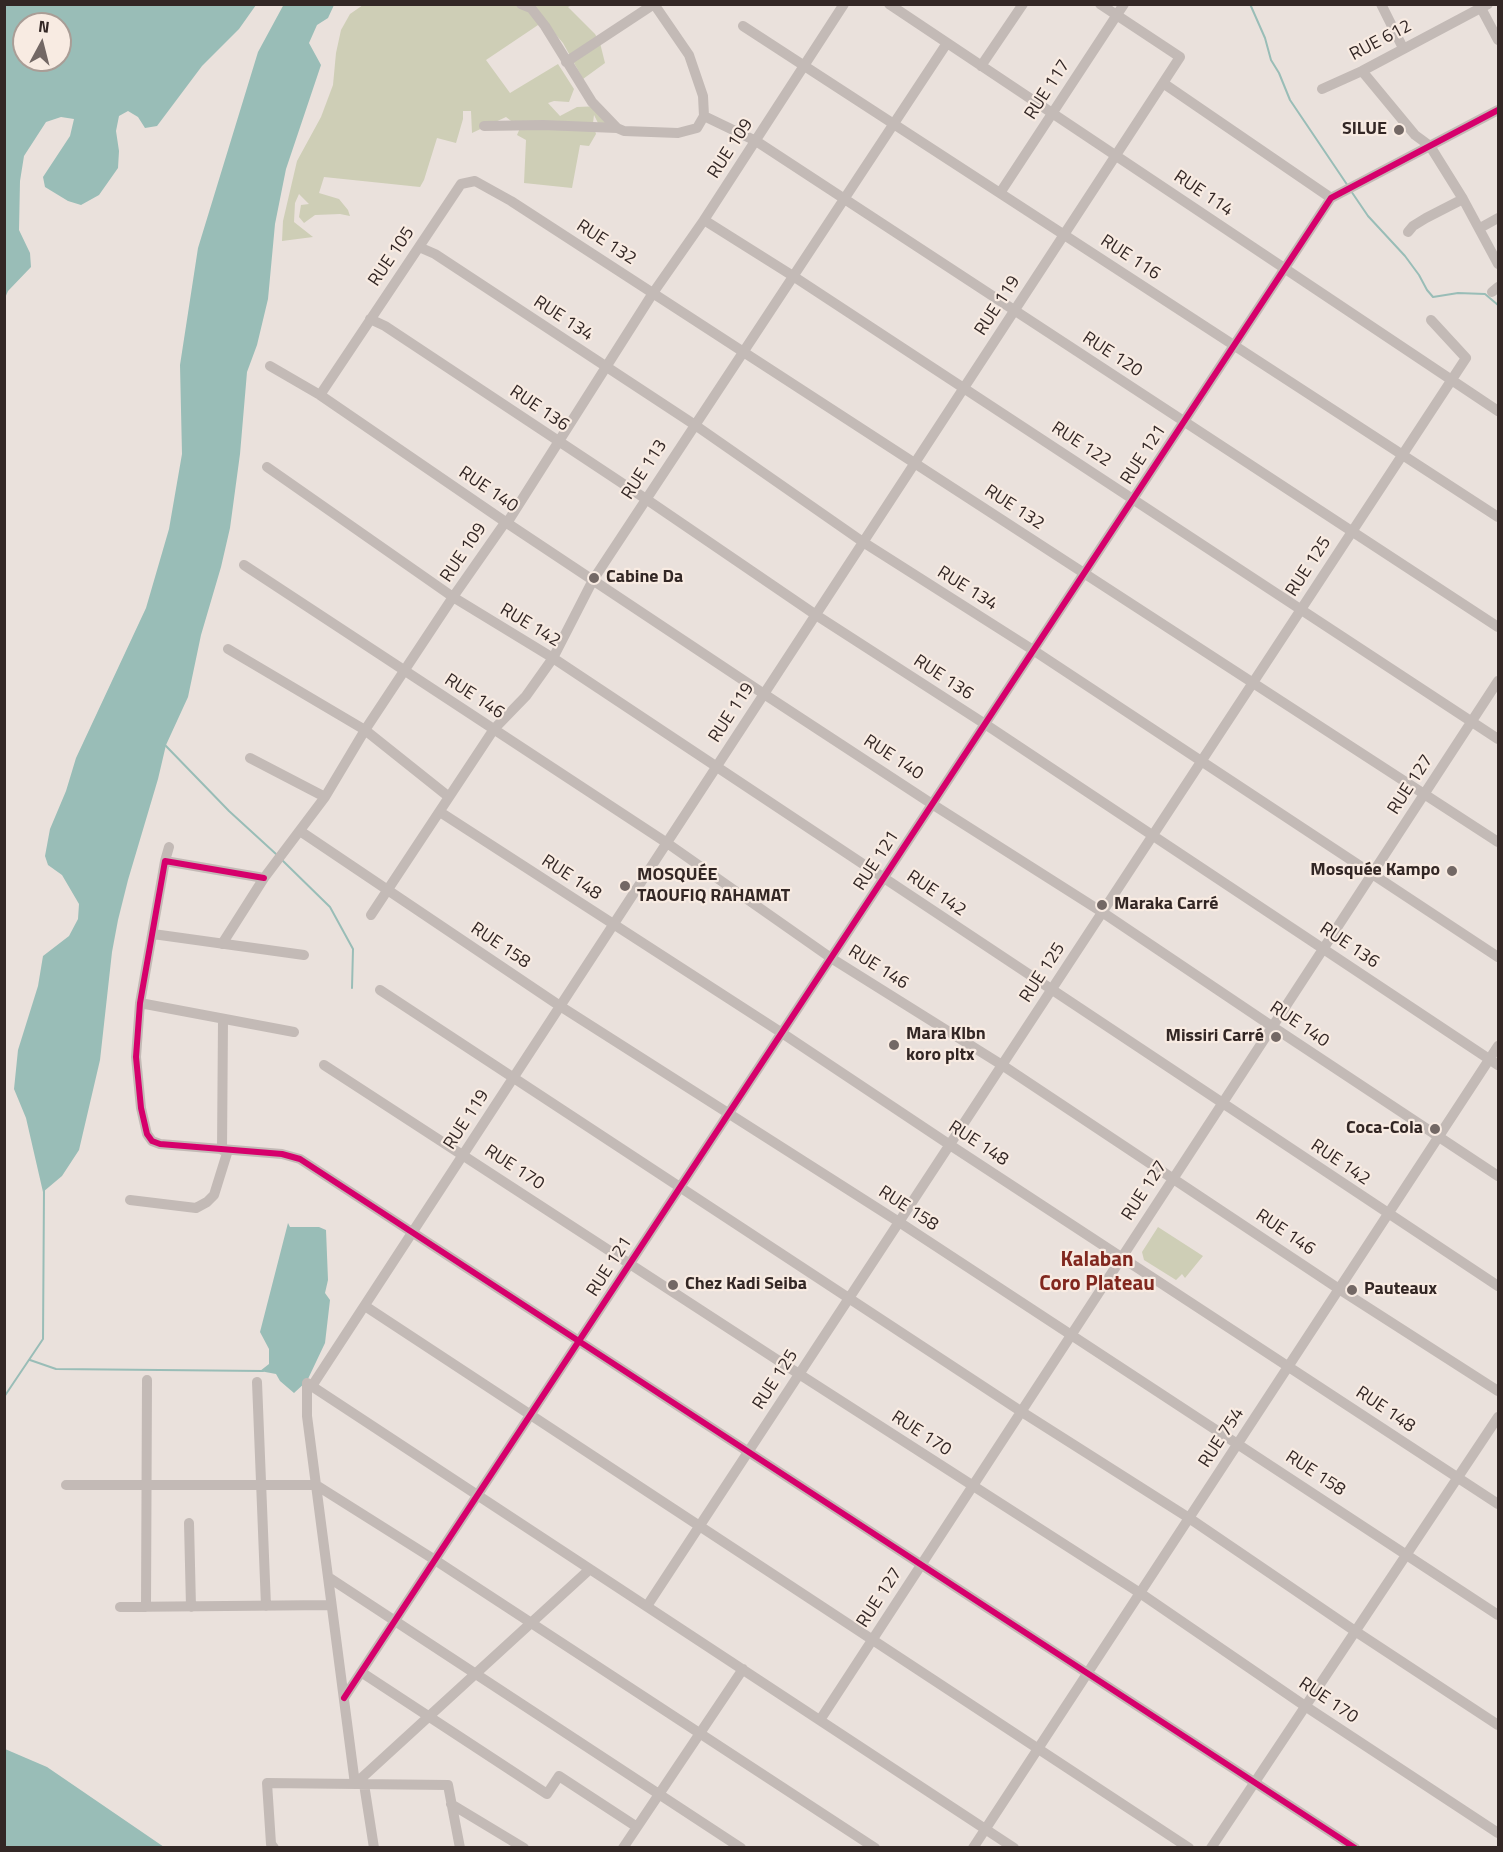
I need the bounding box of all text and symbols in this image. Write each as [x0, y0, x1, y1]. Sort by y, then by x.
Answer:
north arrow [12, 12, 72, 72]
text: N [37, 14, 51, 39]
street label: RUE 612 [1346, 16, 1416, 66]
street label: RUE 117 [1021, 56, 1075, 124]
street label: RUE 109 [704, 115, 758, 183]
place label: SILUE [1342, 119, 1387, 141]
marker: SILUE [1392, 123, 1406, 137]
street label: RUE 114 [1169, 166, 1237, 222]
street label: RUE 132 [572, 216, 640, 270]
street label: RUE 105 [364, 223, 420, 291]
street label: RUE 116 [1096, 231, 1164, 285]
street label: RUE 119 [971, 272, 1025, 340]
street label: RUE 134 [529, 292, 597, 346]
street label: RUE 120 [1078, 328, 1146, 382]
street label: RUE 136 [505, 381, 573, 437]
street label: RUE 122 [1047, 418, 1115, 472]
street label: RUE 121 [1117, 421, 1171, 489]
street label: RUE 113 [618, 436, 672, 504]
street label: RUE 140 [454, 462, 522, 518]
street label: RUE 132 [980, 481, 1048, 535]
street label: RUE 109 [436, 519, 492, 587]
street label: RUE 125 [1282, 533, 1336, 601]
street label: RUE 134 [933, 562, 1001, 616]
place label: Cabine Da [606, 567, 683, 589]
marker: Cabine Da [587, 571, 601, 585]
street label: RUE 142 [496, 600, 564, 652]
street label: RUE 136 [909, 651, 977, 705]
street label: RUE 146 [440, 670, 508, 724]
street label: RUE 119 [705, 679, 759, 747]
street label: RUE 140 [859, 731, 927, 785]
street label: RUE 127 [1384, 751, 1438, 819]
street label: RUE 121 [850, 827, 904, 895]
street label: RUE 148 [537, 851, 605, 905]
place label: Mosquée Kampo [1310, 860, 1440, 882]
marker: Mosquée Kampo [1445, 864, 1459, 878]
place label: MOSQUÉE TAOUFIQ RAHAMAT [637, 865, 790, 908]
street label: RUE 142 [902, 866, 970, 922]
marker: MOSQUÉE TAOUFIQ RAHAMAT [618, 879, 632, 893]
place label: Maraka Carré [1114, 894, 1219, 916]
marker: Maraka Carré [1095, 898, 1109, 912]
street label: RUE 158 [466, 918, 534, 974]
street label: RUE 136 [1315, 918, 1383, 974]
street label: RUE 125 [1016, 939, 1070, 1007]
street label: RUE 146 [844, 941, 912, 995]
street label: RUE 140 [1265, 997, 1333, 1053]
place label: Mara Klbn koro pltx [906, 1024, 986, 1066]
place label: Missiri Carré [1165, 1026, 1264, 1048]
marker: Missiri Carré [1269, 1030, 1283, 1044]
marker: Mara Klbn koro pltx [887, 1038, 901, 1052]
street label: RUE 119 [440, 1086, 494, 1154]
street label: RUE 148 [944, 1117, 1012, 1171]
place label: Coca-Cola [1346, 1118, 1423, 1140]
marker: Coca-Cola [1428, 1122, 1442, 1136]
street label: RUE 142 [1306, 1135, 1374, 1191]
street label: RUE 170 [480, 1141, 548, 1195]
street label: RUE 127 [1118, 1157, 1172, 1225]
street label: RUE 158 [874, 1182, 942, 1236]
street label: RUE 146 [1251, 1205, 1319, 1261]
street label: RUE 121 [583, 1233, 637, 1301]
district label: Kalaban Coro Plateau [1039, 1248, 1155, 1298]
place label: Chez Kadi Seiba [685, 1274, 807, 1296]
marker: Chez Kadi Seiba [666, 1278, 680, 1292]
place label: Pauteaux [1364, 1279, 1437, 1301]
marker: Pauteaux [1345, 1283, 1359, 1297]
street label: RUE 125 [749, 1346, 803, 1414]
street label: RUE 148 [1351, 1382, 1419, 1438]
street label: RUE 754 [1195, 1404, 1249, 1472]
street label: RUE 170 [887, 1407, 955, 1461]
street label: RUE 158 [1281, 1447, 1349, 1501]
street label: RUE 127 [853, 1564, 907, 1632]
street label: RUE 170 [1294, 1673, 1362, 1729]

